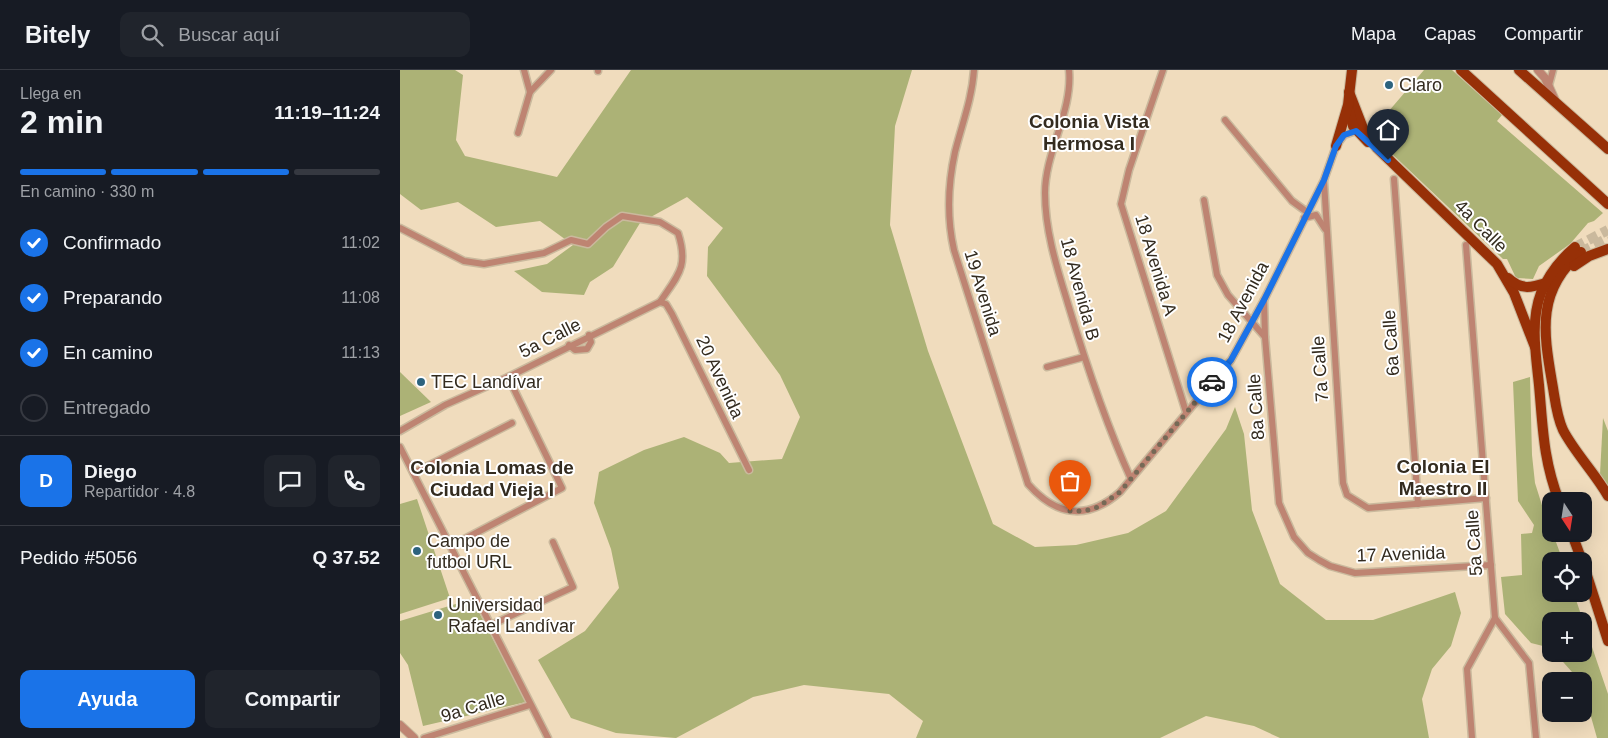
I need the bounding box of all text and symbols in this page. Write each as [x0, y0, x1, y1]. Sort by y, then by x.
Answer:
search box [120, 12, 470, 57]
text: Bitely [25, 21, 90, 48]
icon: search [138, 21, 166, 49]
text: Buscar aquí [178, 24, 280, 45]
text: Mapa [1351, 24, 1396, 44]
text: Capas [1424, 24, 1476, 44]
text: Compartir [1504, 24, 1583, 44]
place label: Claro [1399, 75, 1442, 95]
marker: Claro [1383, 79, 1395, 91]
text: Llega en [20, 85, 81, 102]
text: 11:19–11:24 [274, 102, 380, 123]
text: 2 min [20, 104, 104, 140]
pin [1367, 109, 1409, 160]
district label: Colonia Vista Hermosa I [1029, 111, 1149, 154]
icon: home [1374, 116, 1402, 144]
text: En camino · 330 m [20, 183, 154, 200]
street label: 4a Calle [1451, 196, 1511, 256]
street label: 18 Avenida A [1131, 212, 1181, 318]
icon: check [20, 229, 48, 257]
text: Confirmado [63, 232, 161, 253]
text: 11:02 [341, 234, 380, 251]
street label: 18 Avenida B [1057, 235, 1103, 343]
street label: 19 Avenida [960, 248, 1006, 339]
street label: 18 Avenida [1213, 257, 1273, 346]
icon: check [20, 284, 48, 312]
text: Preparando [63, 287, 162, 308]
text: 11:08 [341, 289, 380, 306]
street label: 6a Calle [1379, 309, 1403, 377]
street label: 5a Calle [516, 314, 584, 362]
street label: 20 Avenida [692, 333, 748, 422]
street label: 7a Calle [1308, 335, 1332, 403]
icon: check [20, 339, 48, 367]
text: En camino [63, 342, 153, 363]
text: 11:13 [341, 344, 380, 361]
courier [1187, 357, 1237, 407]
icon: car [1198, 368, 1226, 396]
place label: TEC Landívar [431, 372, 542, 392]
street label: 8a Calle [1244, 373, 1268, 441]
marker: TEC Landívar [415, 376, 427, 388]
text: Entregado [63, 397, 151, 418]
button: chat [264, 455, 316, 507]
button: phone [328, 455, 380, 507]
district label: Colonia El Maestro II [1397, 456, 1489, 499]
district label: Colonia Lomas de Ciudad Vieja I [410, 457, 574, 500]
pin [1049, 460, 1091, 511]
text: Diego [84, 461, 137, 482]
icon: bag [1056, 467, 1084, 495]
text: D [39, 470, 53, 491]
text: Repartidor · 4.8 [84, 483, 195, 500]
north arrow [1542, 492, 1592, 542]
map controls [1542, 492, 1592, 722]
street label: 5a Calle [1462, 509, 1486, 577]
place label: Campo de futbol URL [427, 531, 512, 572]
street label: 17 Avenida [1356, 542, 1447, 566]
marker: Campo de futbol URL [411, 545, 423, 557]
text: Pedido #5056 [20, 547, 137, 568]
text: Q 37.52 [312, 547, 380, 568]
button: locate [1542, 552, 1592, 602]
place label: Universidad Rafael Landívar [448, 595, 575, 636]
marker: Universidad Rafael Landívar [432, 609, 444, 621]
button: + [1542, 612, 1592, 662]
button: Ayuda [20, 670, 195, 728]
button: Compartir [205, 670, 380, 728]
button: − [1542, 672, 1592, 722]
street label: 9a Calle [438, 688, 508, 726]

